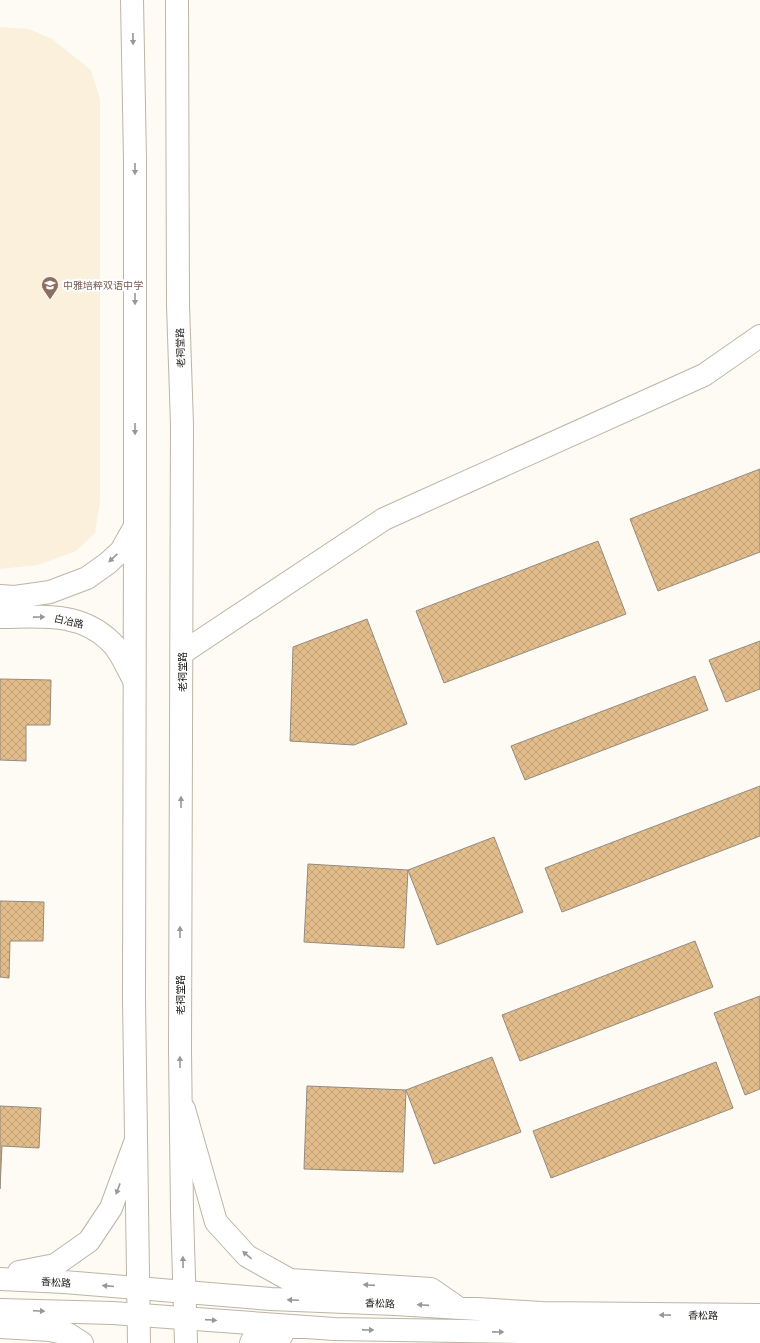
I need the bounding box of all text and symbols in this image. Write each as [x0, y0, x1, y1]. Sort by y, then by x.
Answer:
one-way arrow [130, 33, 136, 46]
one-way arrow [132, 163, 138, 176]
school or university icon: 中雅培粹双语中学 [40, 275, 60, 300]
place label: 中雅培粹双语中学 [63, 280, 143, 291]
one-way arrow [132, 293, 138, 306]
street label: 老祠堂路 [174, 328, 187, 368]
one-way arrow [132, 423, 138, 436]
one-way arrow [109, 553, 118, 562]
street label: 白冶路 [53, 613, 85, 630]
one-way arrow [33, 614, 46, 620]
street label: 老祠堂路 [177, 652, 188, 692]
one-way arrow [178, 795, 184, 808]
one-way arrow [177, 925, 183, 938]
street label: 老祠堂路 [175, 975, 186, 1015]
one-way arrow [177, 1055, 183, 1068]
one-way arrow [114, 1183, 120, 1195]
one-way arrow [241, 1250, 252, 1259]
one-way arrow [180, 1255, 186, 1268]
street label: 香松路 [41, 1276, 71, 1289]
one-way arrow [363, 1281, 376, 1288]
one-way arrow [102, 1283, 114, 1289]
one-way arrow [286, 1297, 299, 1303]
street label: 香松路 [365, 1297, 395, 1310]
one-way arrow [417, 1302, 429, 1309]
one-way arrow [33, 1308, 46, 1314]
street label: 香松路 [688, 1310, 718, 1321]
one-way arrow [658, 1312, 671, 1318]
one-way arrow [205, 1317, 217, 1324]
one-way arrow [362, 1327, 375, 1333]
one-way arrow [492, 1329, 505, 1335]

